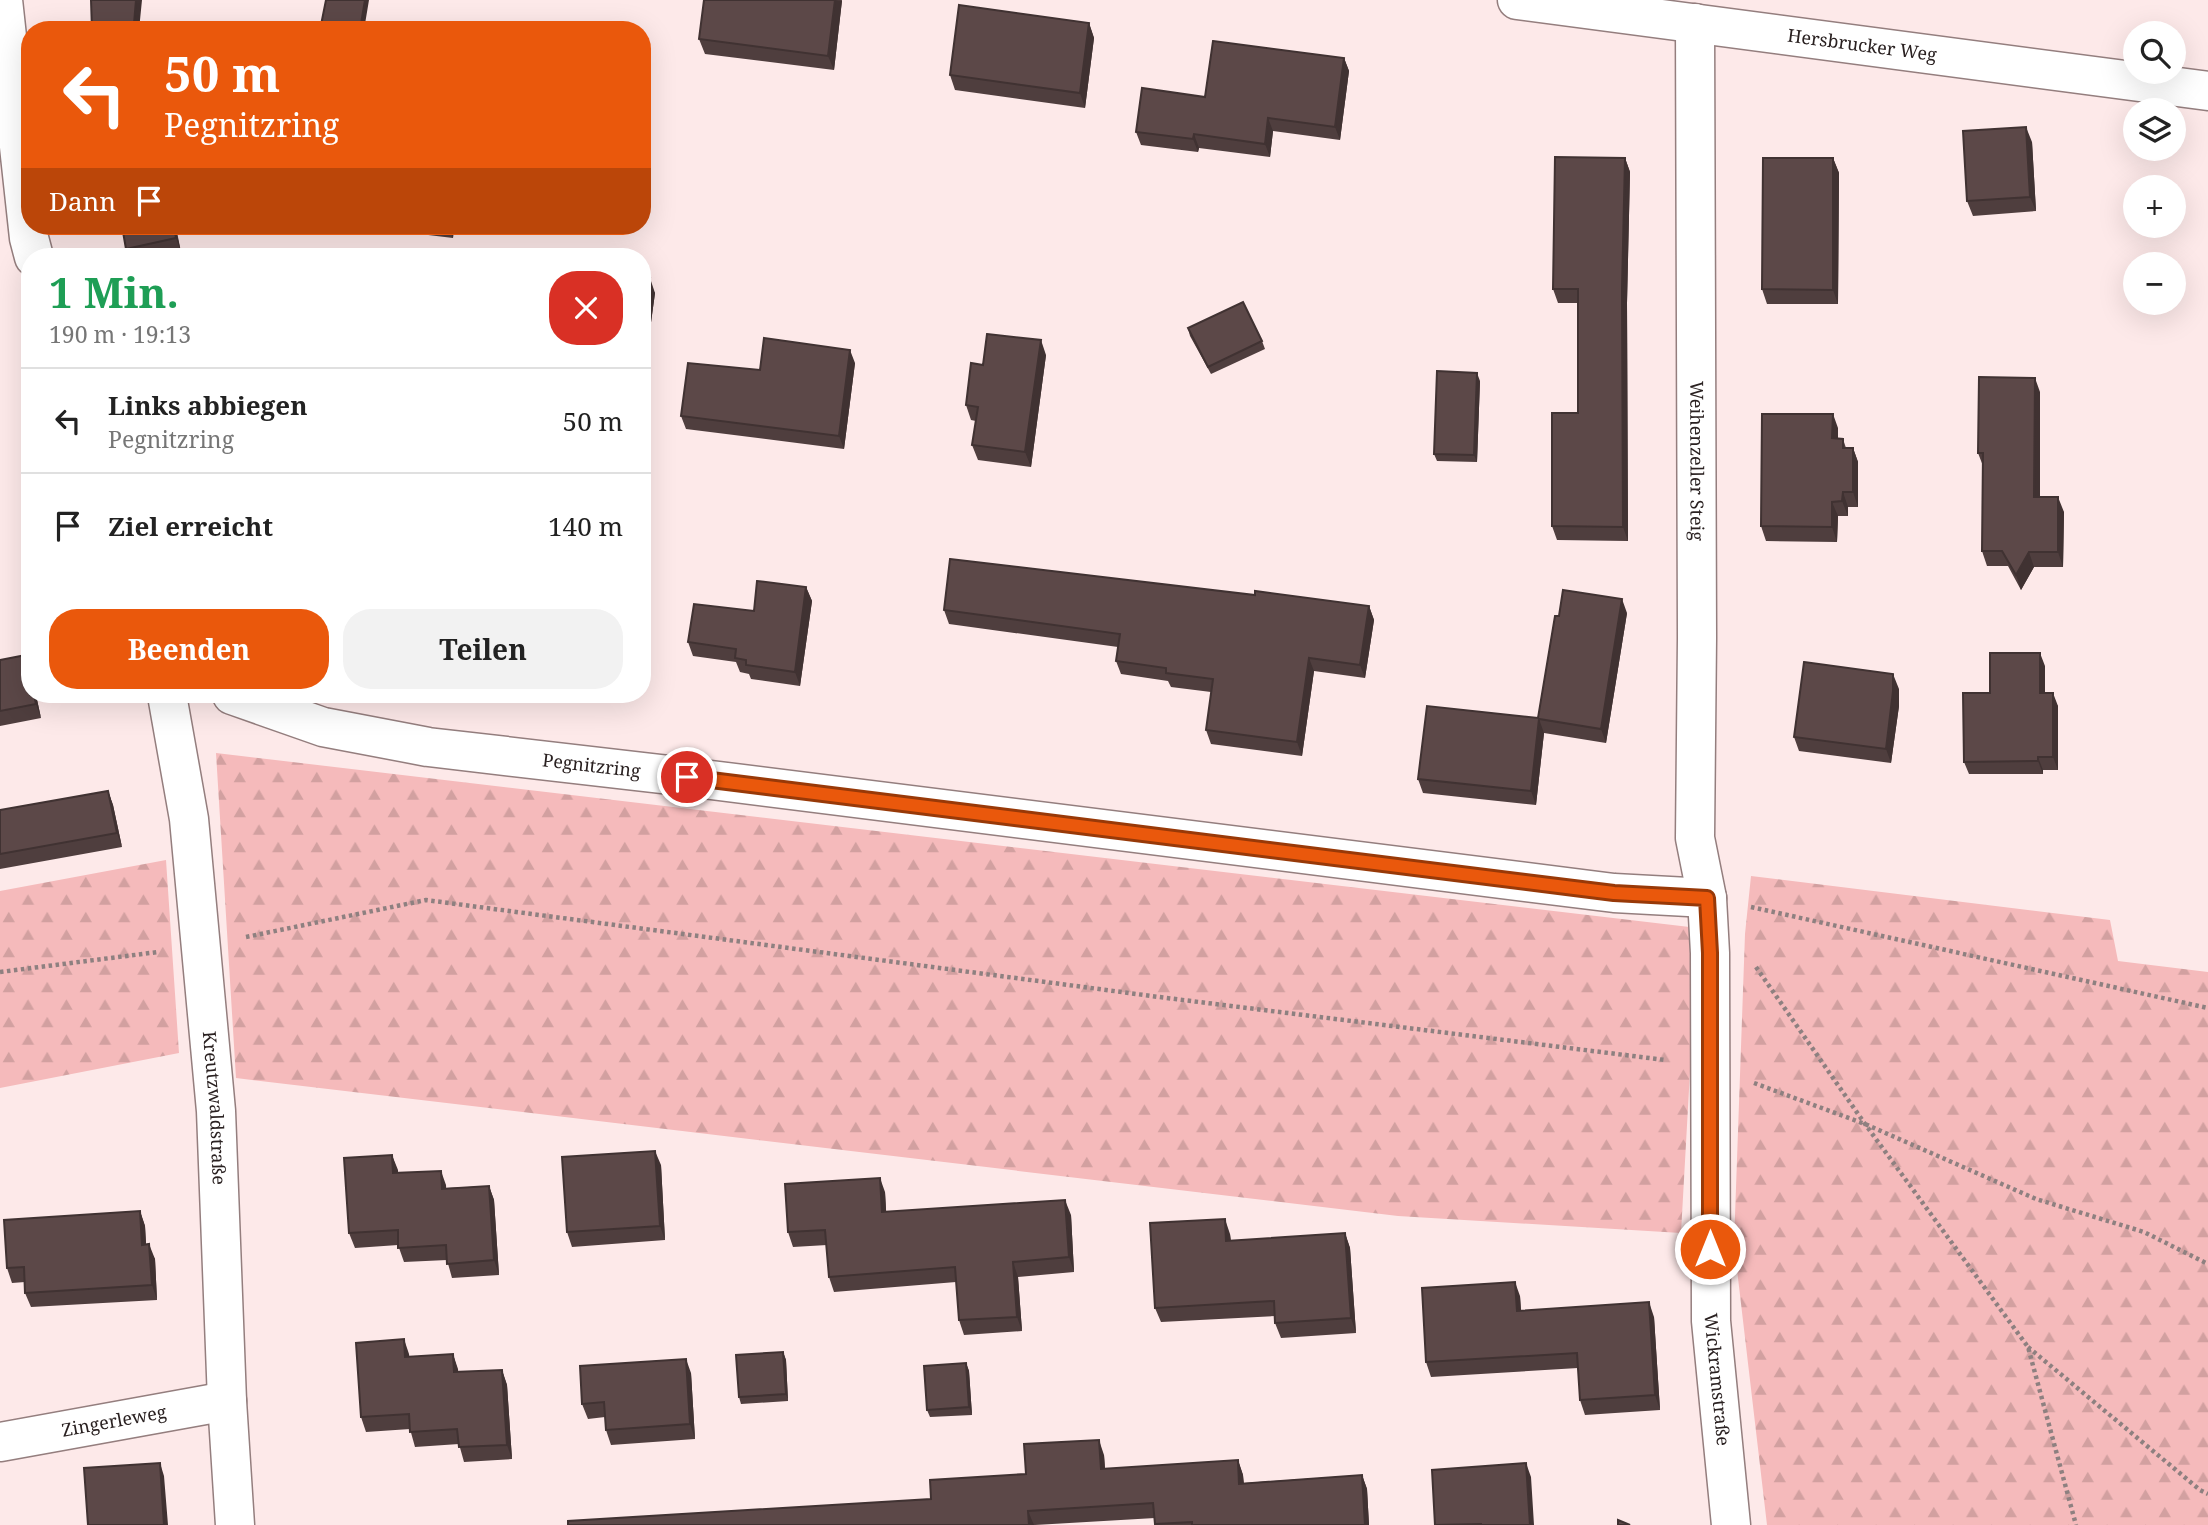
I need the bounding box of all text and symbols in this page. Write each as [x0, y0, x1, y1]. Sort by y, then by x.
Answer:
map controls [2123, 21, 2186, 315]
button: search [2123, 21, 2186, 84]
street label: Hersbrucker Weg [1786, 23, 1939, 66]
text: 50 m [164, 40, 280, 106]
icon: left [49, 49, 140, 140]
button: layers [2123, 98, 2186, 161]
text: Pegnitzring [164, 103, 339, 146]
button: + [2123, 175, 2186, 238]
icon: arrive [130, 182, 168, 220]
text: Dann [49, 183, 116, 219]
button: − [2123, 252, 2186, 315]
text: 1 Min. [49, 263, 179, 320]
button: close [549, 271, 623, 345]
text: 190 m · 19:13 [49, 318, 191, 350]
street label: Weihenzeller Steig [1685, 381, 1710, 541]
text: Links abbiegen [108, 387, 307, 423]
icon: left [49, 402, 87, 440]
text: 50 m [563, 403, 623, 439]
text: Pegnitzring [108, 423, 234, 455]
icon: arrive [49, 507, 87, 545]
text: Ziel erreicht [108, 508, 273, 544]
text: 140 m [548, 508, 623, 544]
button: Beenden [49, 609, 329, 689]
button: Teilen [343, 609, 623, 689]
street label: Pegnitzring [541, 747, 642, 783]
pin [657, 747, 717, 807]
icon: arrive [668, 758, 706, 796]
street label: Kreutzwaldstraße [198, 1030, 232, 1185]
position arrow [1673, 1212, 1747, 1286]
street label: Wickramstraße [1699, 1312, 1736, 1447]
street label: Zingerleweg [60, 1399, 169, 1442]

